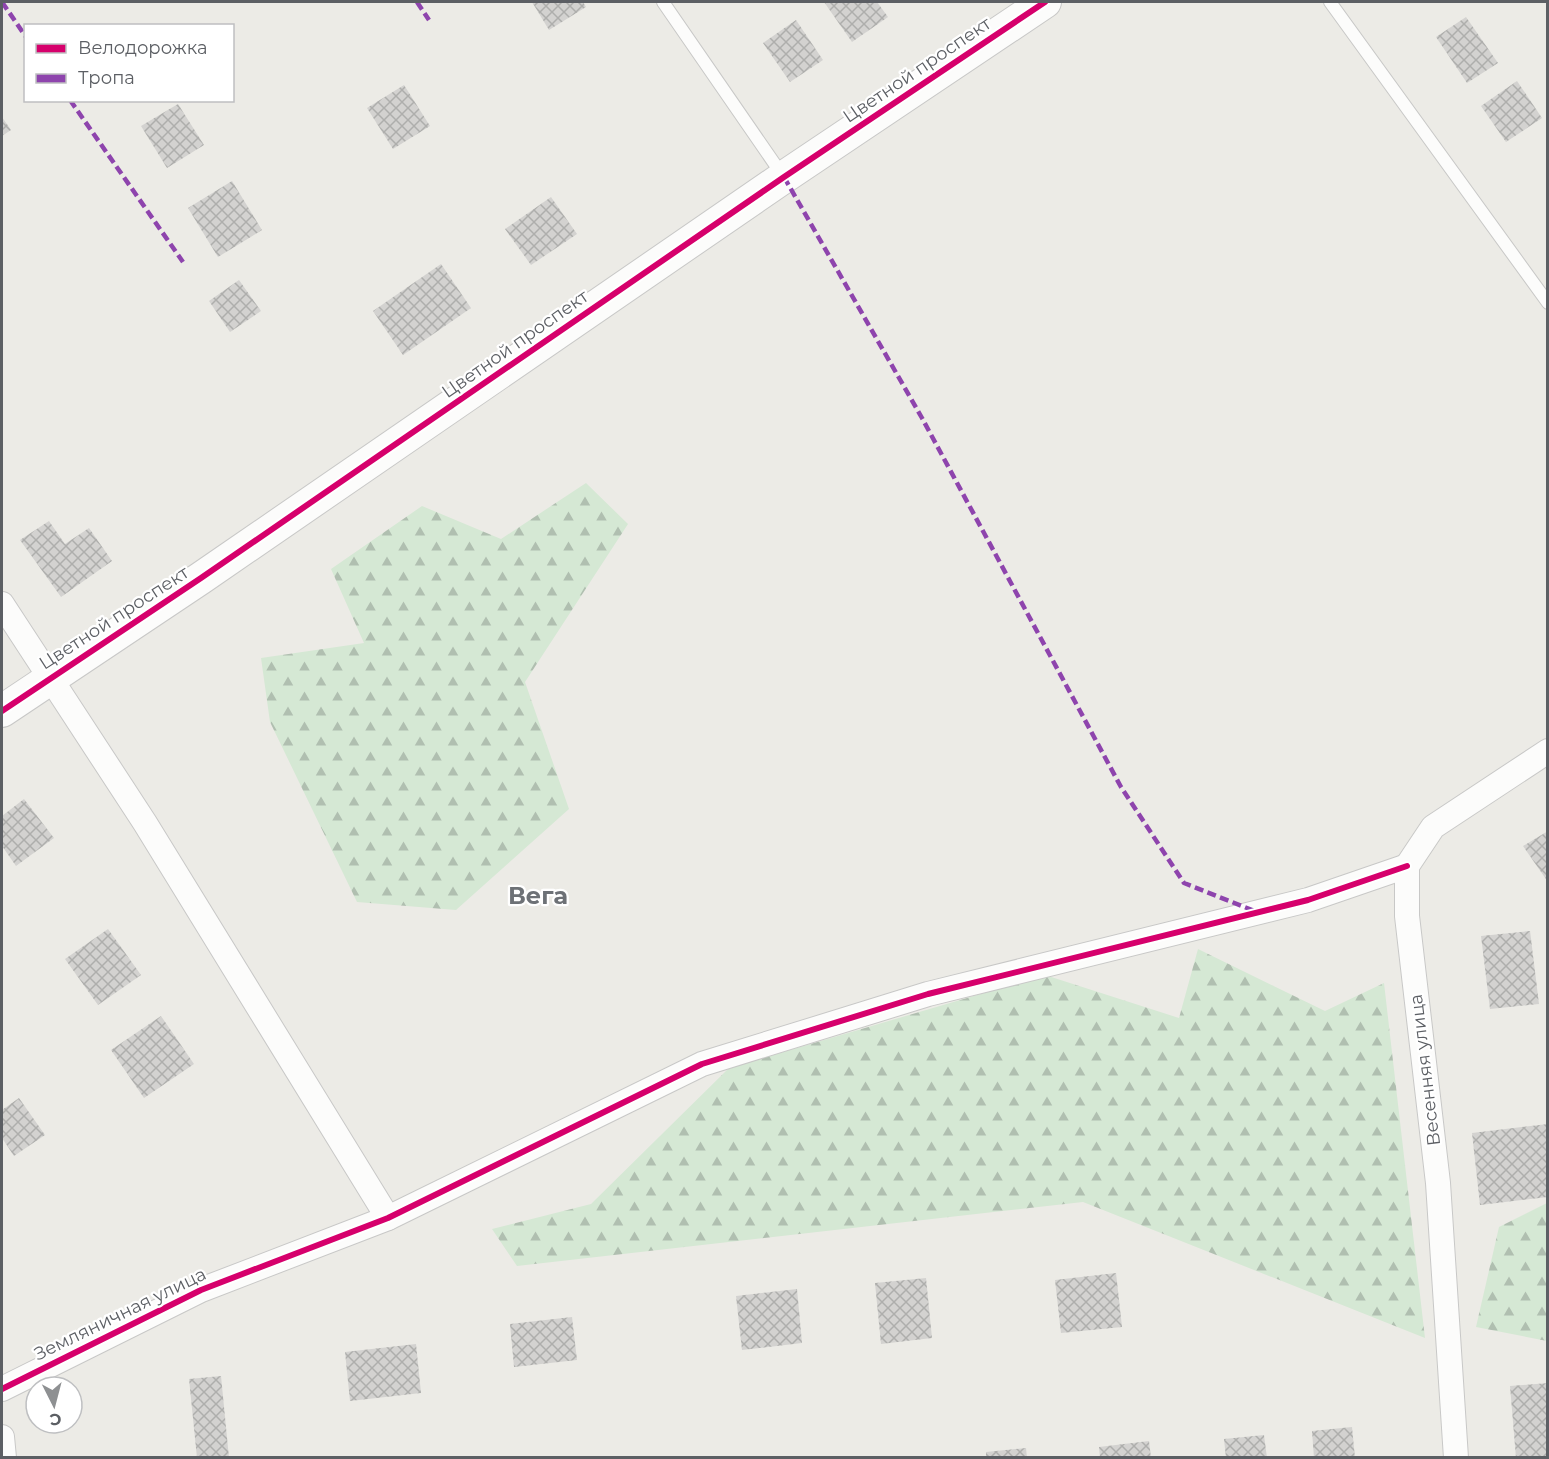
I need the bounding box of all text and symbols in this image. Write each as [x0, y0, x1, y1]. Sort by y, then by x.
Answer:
street label: Цветной проспект [839, 12, 996, 128]
legend [24, 24, 234, 102]
text: Велодорожка [78, 37, 207, 59]
text: Тропа [78, 67, 135, 89]
street label: Цветной проспект [437, 285, 593, 403]
street label: Цветной проспект [35, 561, 193, 675]
district label: Вега [508, 881, 568, 910]
street label: Весенняя улица [1405, 993, 1445, 1147]
street label: Земляничная улица [30, 1263, 210, 1365]
north arrow [24, 1375, 84, 1435]
text: С [48, 1409, 62, 1430]

